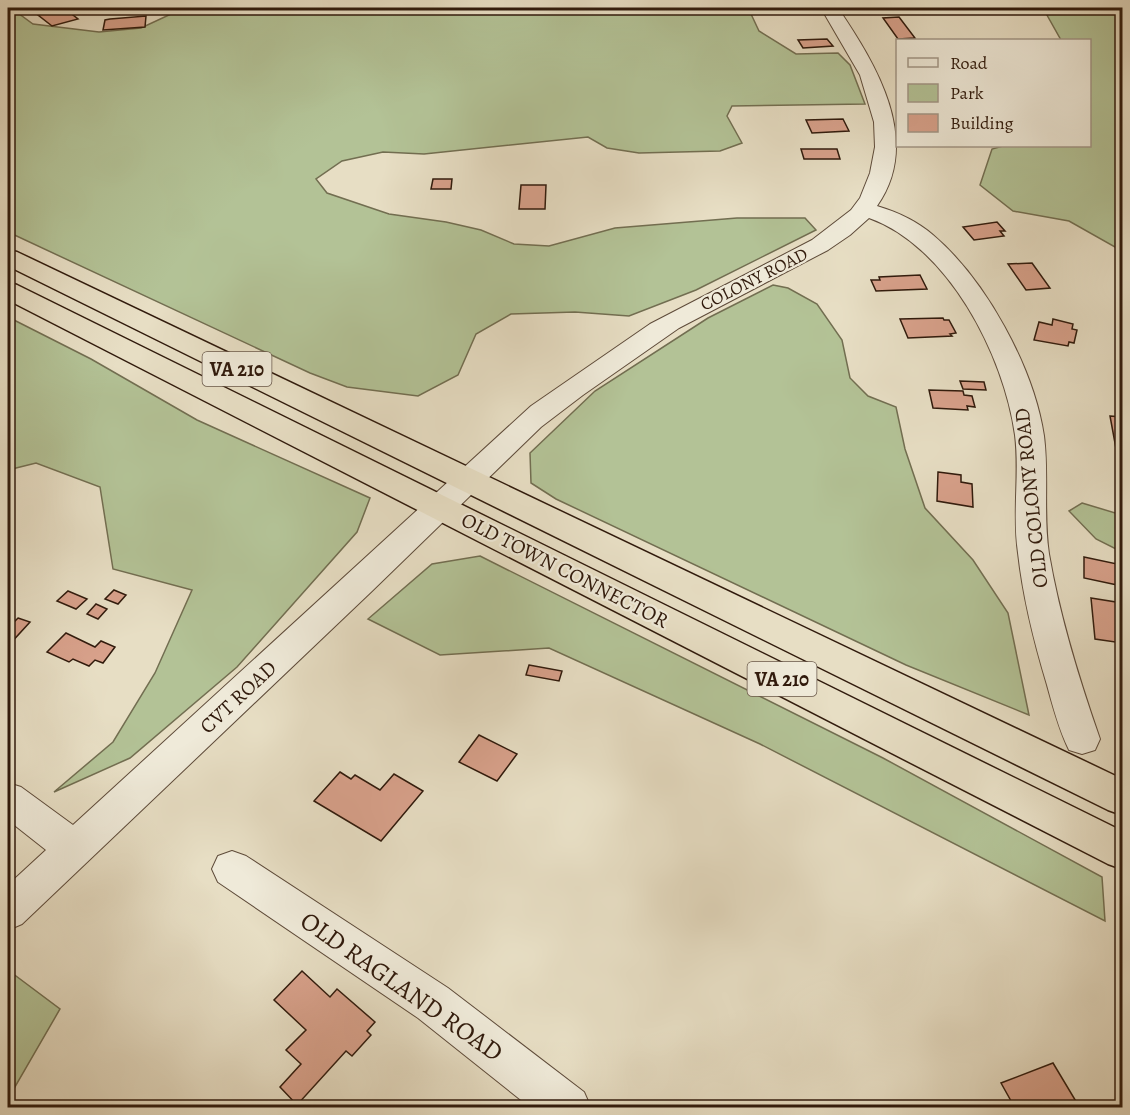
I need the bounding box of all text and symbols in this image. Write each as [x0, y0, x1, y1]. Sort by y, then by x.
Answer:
legend [896, 39, 1091, 147]
text: Road [950, 51, 988, 75]
text: Park [950, 81, 984, 105]
text: Building [950, 111, 1014, 135]
street label: COLONY ROAD [696, 242, 812, 316]
road number: VA 210 [202, 352, 272, 386]
street label: OLD COLONY ROAD [1008, 407, 1054, 589]
street label: OLD TOWN CONNECTOR [457, 506, 674, 635]
street label: CVT ROAD [194, 654, 282, 740]
road number: VA 210 [748, 662, 816, 696]
street label: OLD RAGLAND ROAD [293, 903, 510, 1070]

